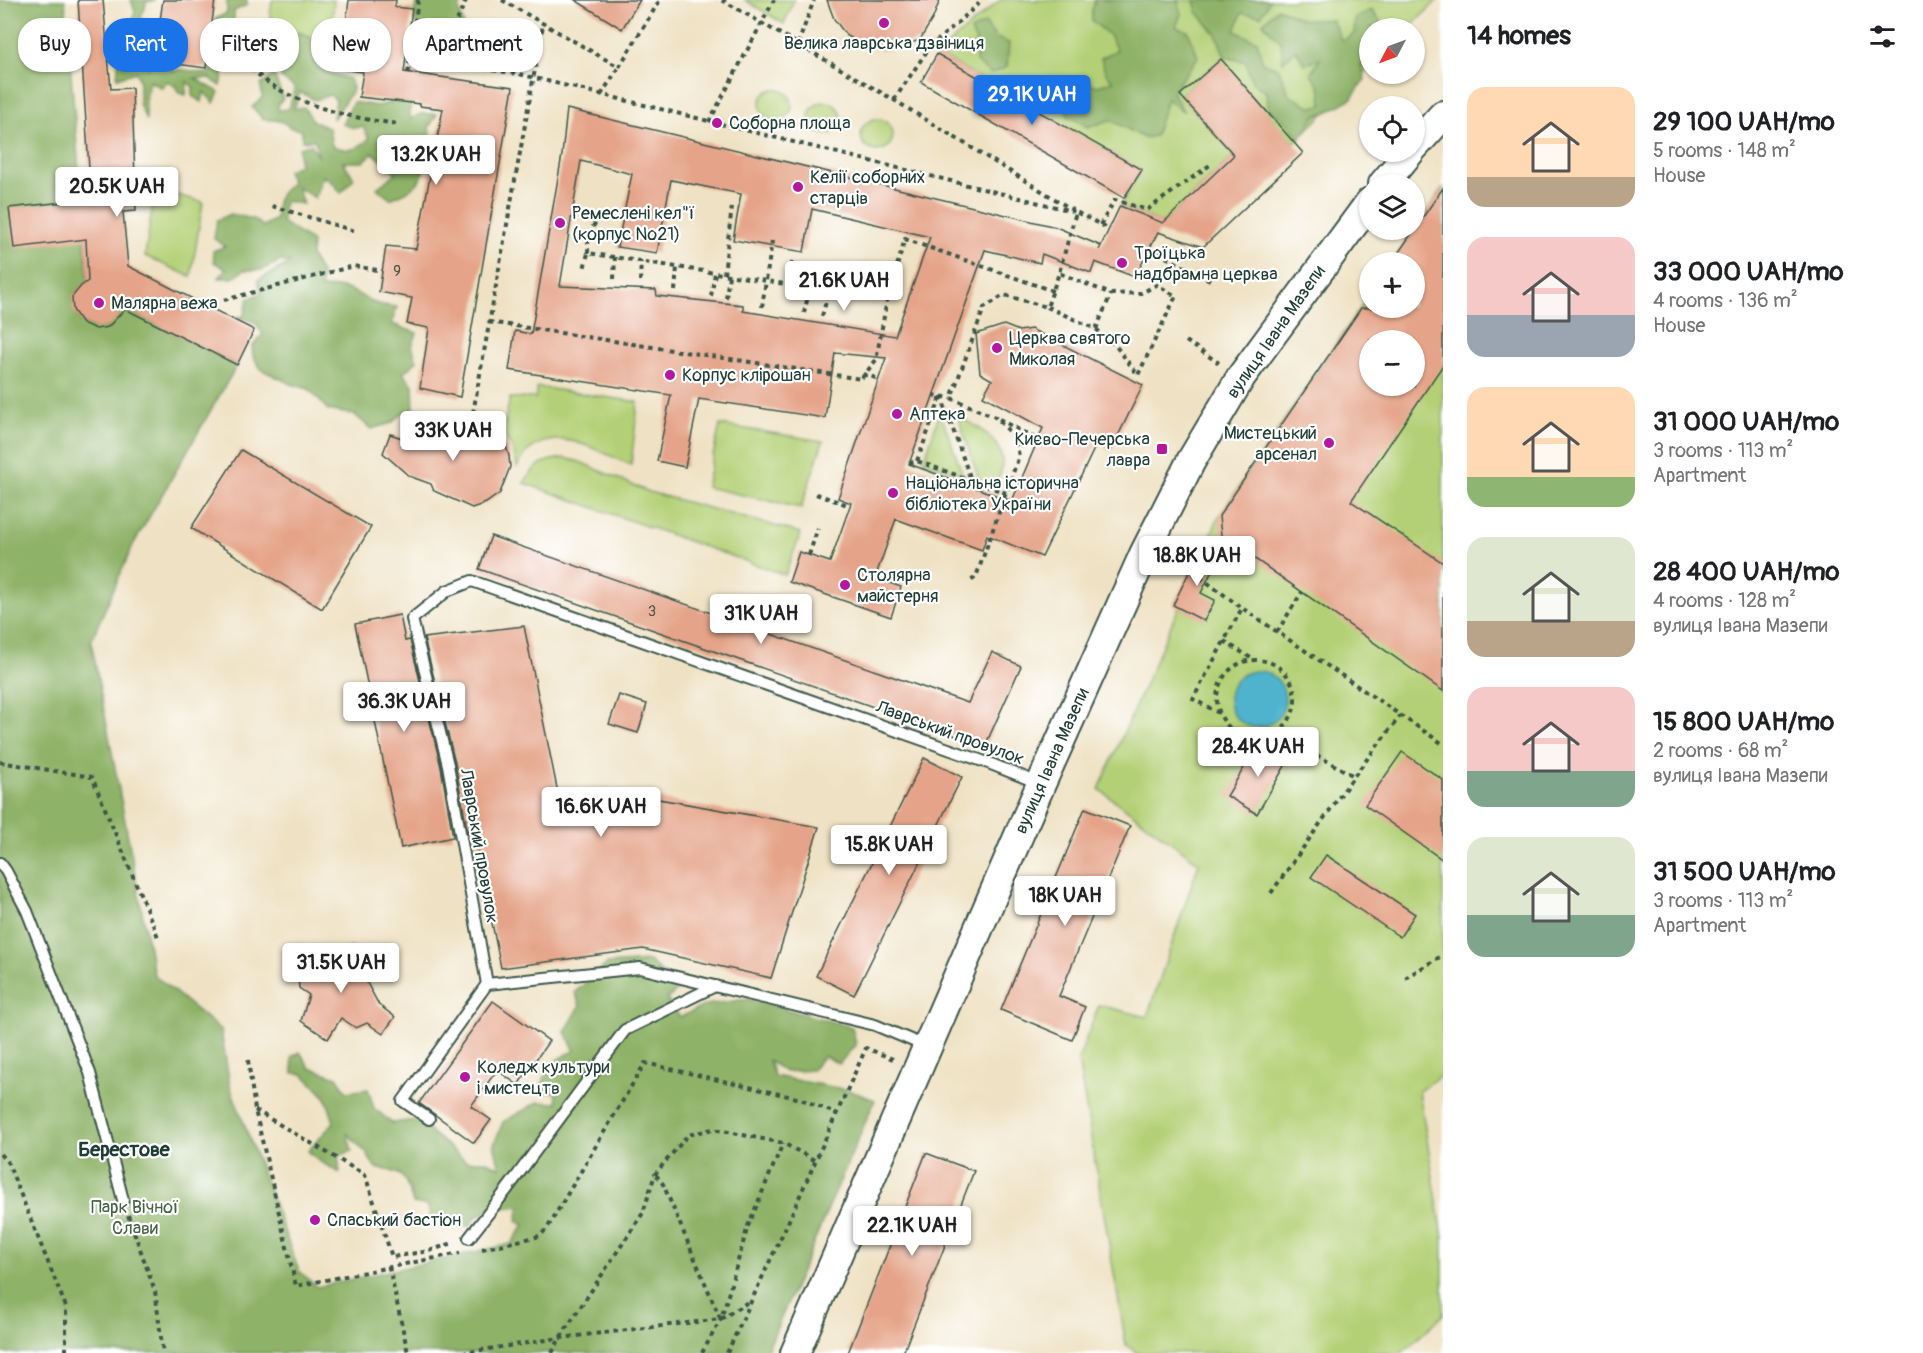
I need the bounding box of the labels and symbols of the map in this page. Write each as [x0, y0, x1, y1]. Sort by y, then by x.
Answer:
marker: Велика лаврська дзвіниця [877, 16, 891, 30]
north arrow [1359, 18, 1425, 84]
place label: Велика лаврська дзвіниця [784, 32, 984, 55]
pin: 29.1K UAH [963, 75, 1101, 126]
place label: Соборна площа [729, 112, 851, 135]
marker: Соборна площа [710, 116, 724, 130]
pin: 13.2K UAH [367, 135, 505, 186]
place label: Келії соборних старців [810, 166, 925, 210]
pin: 20.5K UAH [48, 167, 186, 218]
marker: Келії соборних старців [791, 180, 805, 194]
place label: Ремеслені кел"ї (корпус №21) [572, 202, 695, 246]
marker: Ремеслені кел"ї (корпус №21) [553, 216, 567, 230]
place label: Троїцька надбрамна церква [1134, 242, 1278, 286]
marker: Троїцька надбрамна церква [1115, 256, 1129, 270]
pin: 21.6K UAH [775, 261, 913, 312]
street label: вулиця Івана Мазепи [1221, 261, 1331, 403]
house number: 9 [393, 262, 401, 281]
place label: Малярна вежа [111, 292, 218, 315]
marker: Малярна вежа [92, 296, 106, 310]
place label: Церква святого Миколая [1009, 327, 1131, 371]
marker: Церква святого Миколая [990, 341, 1004, 355]
place label: Корпус клірошан [682, 364, 811, 387]
marker: Корпус клірошан [663, 368, 677, 382]
place label: Аптека [909, 403, 965, 426]
marker: Аптека [890, 407, 904, 421]
pin: 33K UAH [398, 411, 508, 462]
place label: Мистецький арсенал [1224, 422, 1317, 466]
place label: Києво-Печерська лавра [1015, 428, 1150, 472]
marker: Мистецький арсенал [1322, 436, 1336, 450]
marker: Києво-Печерська лавра [1155, 442, 1169, 456]
place label: Національна історична бібліотека України [905, 472, 1079, 516]
marker: Національна історична бібліотека України [886, 486, 900, 500]
pin: 18.8K UAH [1128, 536, 1266, 587]
place label: Столярна майстерня [857, 564, 939, 608]
marker: Столярна майстерня [838, 578, 852, 592]
pin: 31K UAH [706, 594, 816, 645]
house number: 3 [648, 602, 656, 621]
pin: 36.3K UAH [335, 682, 473, 733]
street label: вулиця Івана Мазепи [1010, 684, 1094, 838]
street label: Лаврський провулок [872, 695, 1027, 770]
pin: 28.4K UAH [1189, 727, 1327, 778]
street label: Лаврський провулок [454, 766, 504, 925]
pin: 16.6K UAH [532, 787, 670, 838]
pin: 15.8K UAH [820, 825, 958, 876]
pin: 18K UAH [1010, 876, 1120, 927]
pin: 31.5K UAH [272, 943, 410, 994]
place label: Коледж культури і мистецтв [477, 1056, 610, 1100]
marker: Коледж культури і мистецтв [458, 1070, 472, 1084]
district label: Берестове [78, 1137, 171, 1162]
park label: Парк Вічної Слави [91, 1196, 179, 1240]
pin: 22.1K UAH [843, 1206, 981, 1257]
place label: Спаський бастіон [327, 1209, 461, 1232]
marker: Спаський бастіон [308, 1213, 322, 1227]

